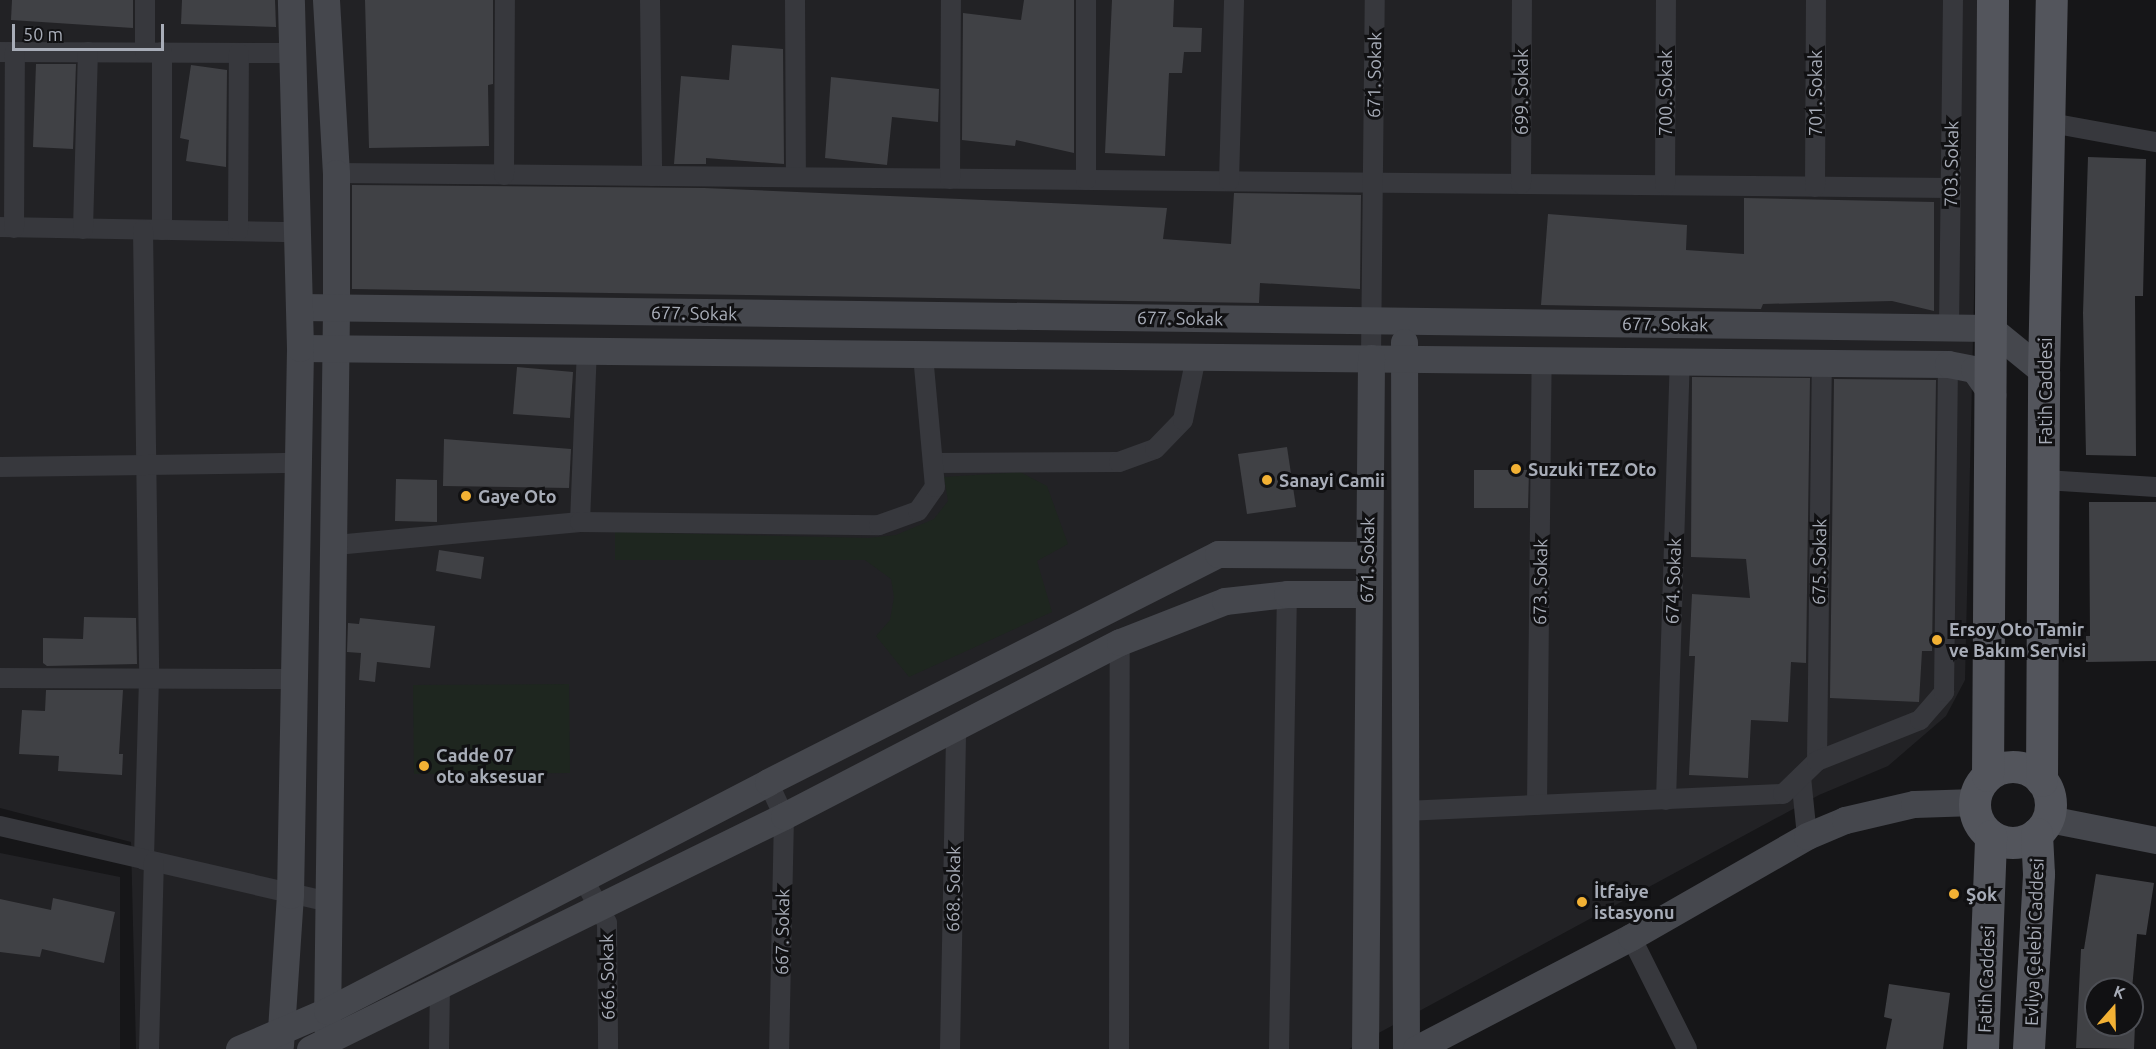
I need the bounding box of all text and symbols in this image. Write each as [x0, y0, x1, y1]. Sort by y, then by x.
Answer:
scale bar [15, 12, 166, 50]
text: 50 m [23, 24, 63, 44]
street label: 671. Sokak [1362, 32, 1386, 118]
street label: 699. Sokak [1510, 49, 1532, 135]
street label: 700. Sokak [1654, 50, 1676, 136]
street label: 701. Sokak [1804, 50, 1826, 136]
street label: 703. Sokak [1939, 121, 1963, 207]
street label: 677. Sokak [651, 301, 737, 325]
street label: 677. Sokak [1137, 306, 1223, 330]
street label: 677. Sokak [1622, 312, 1708, 336]
street label: Fatih Caddesi [2034, 337, 2056, 445]
place label: Suzuki TEZ Oto [1528, 458, 1657, 480]
marker: Suzuki TEZ Oto [1509, 462, 1523, 476]
place label: Sanayi Camii [1279, 469, 1385, 491]
marker: Sanayi Camii [1260, 473, 1274, 487]
place label: Gaye Oto [478, 485, 557, 507]
marker: Gaye Oto [459, 489, 473, 503]
street label: 671. Sokak [1355, 517, 1379, 603]
street label: 675. Sokak [1807, 519, 1831, 605]
street label: 674. Sokak [1661, 537, 1685, 625]
street label: 673. Sokak [1528, 539, 1552, 625]
place label: Ersoy Oto Tamir ve Bakım Servisi [1949, 619, 2086, 662]
marker: Ersoy Oto Tamir ve Bakım Servisi [1930, 633, 1944, 647]
place label: Cadde 07 oto aksesuar [436, 745, 544, 788]
marker: Cadde 07 oto aksesuar [417, 759, 431, 773]
street label: 668. Sokak [941, 846, 965, 932]
street label: Evliya Çelebi Caddesi [2020, 858, 2048, 1026]
place label: İtfaiye istasyonu [1594, 881, 1675, 924]
place label: Şok [1966, 883, 1997, 905]
marker: Şok [1947, 887, 1961, 901]
street label: 667. Sokak [770, 889, 794, 975]
marker: İtfaiye istasyonu [1575, 895, 1589, 909]
street label: Fatih Caddesi [1973, 925, 1999, 1033]
street label: 666. Sokak [595, 934, 619, 1020]
north arrow [2084, 977, 2144, 1037]
text: K [2111, 982, 2128, 1002]

